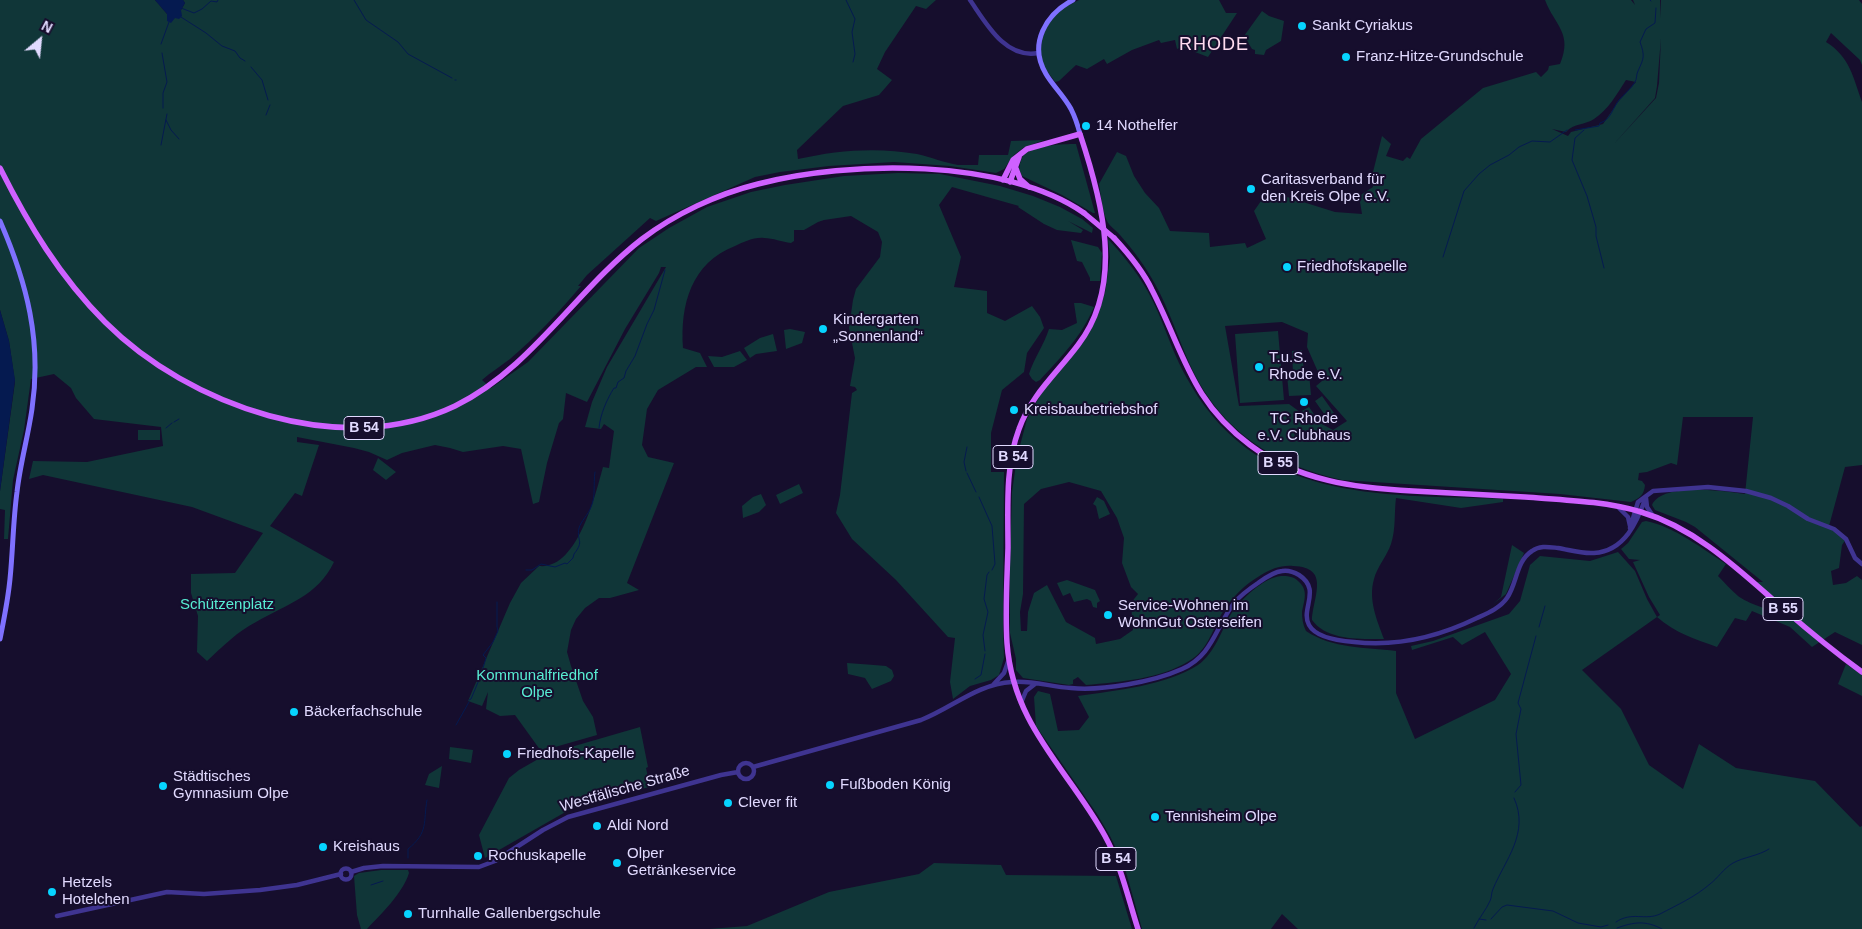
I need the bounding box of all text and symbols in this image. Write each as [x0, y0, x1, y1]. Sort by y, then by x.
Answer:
north arrow [15, 15, 65, 65]
text: N [39, 17, 55, 36]
place label: Sankt Cyriakus [1312, 17, 1413, 35]
marker: Sankt Cyriakus [1296, 20, 1308, 32]
district label: RHODE [1178, 34, 1250, 56]
place label: Franz-Hitze-Grundschule [1356, 48, 1524, 66]
marker: Franz-Hitze-Grundschule [1340, 51, 1352, 63]
place label: 14 Nothelfer [1096, 117, 1178, 135]
marker: 14 Nothelfer [1080, 120, 1092, 132]
place label: Caritasverband für den Kreis Olpe e.V. [1261, 171, 1390, 206]
marker: Caritasverband für den Kreis Olpe e.V. [1245, 183, 1257, 195]
place label: Friedhofskapelle [1297, 258, 1407, 276]
marker: Friedhofskapelle [1281, 261, 1293, 273]
place label: Kindergarten „Sonnenland“ [833, 311, 923, 346]
marker: Kindergarten „Sonnenland“ [817, 323, 829, 335]
place label: T.u.S. Rhode e.V. [1269, 349, 1343, 384]
marker: T.u.S. Rhode e.V. [1253, 361, 1265, 373]
marker: TC Rhode e.V. Clubhaus [1298, 396, 1310, 408]
place label: Kreisbaubetriebshof [1024, 401, 1157, 419]
marker: Kreisbaubetriebshof [1008, 404, 1020, 416]
place label: TC Rhode e.V. Clubhaus [1258, 410, 1350, 445]
road number: B 54 [344, 416, 384, 439]
road number: B 54 [993, 446, 1033, 468]
road number: B 55 [1258, 452, 1298, 474]
park label: Schützenplatz [180, 596, 274, 614]
place label: Service-Wohnen im WohnGut Osterseifen [1118, 597, 1262, 632]
road number: B 55 [1763, 598, 1803, 620]
marker: Service-Wohnen im WohnGut Osterseifen [1102, 609, 1114, 621]
park label: Kommunalfriedhof Olpe [476, 667, 598, 702]
place label: Bäckerfachschule [304, 703, 422, 721]
marker: Bäckerfachschule [288, 706, 300, 718]
place label: Friedhofs-Kapelle [517, 745, 635, 763]
marker: Friedhofs-Kapelle [501, 748, 513, 760]
street label: Westfälische Straße [558, 762, 692, 816]
place label: Städtisches Gymnasium Olpe [173, 768, 289, 803]
place label: Fußboden König [840, 776, 951, 794]
marker: Fußboden König [824, 779, 836, 791]
marker: Städtisches Gymnasium Olpe [157, 780, 169, 792]
place label: Clever fit [738, 794, 797, 812]
marker: Clever fit [722, 797, 734, 809]
place label: Tennisheim Olpe [1165, 808, 1277, 826]
marker: Tennisheim Olpe [1149, 811, 1161, 823]
place label: Aldi Nord [607, 817, 669, 835]
marker: Aldi Nord [591, 820, 603, 832]
place label: Kreishaus [333, 838, 400, 856]
marker: Kreishaus [317, 841, 329, 853]
place label: Olper Getränkeservice [627, 845, 736, 880]
place label: Rochuskapelle [488, 847, 586, 865]
road number: B 54 [1096, 848, 1136, 871]
marker: Rochuskapelle [472, 850, 484, 862]
marker: Olper Getränkeservice [611, 857, 623, 869]
place label: Hetzels Hotelchen [62, 874, 130, 909]
marker: Hetzels Hotelchen [46, 886, 58, 898]
place label: Turnhalle Gallenbergschule [418, 905, 601, 923]
marker: Turnhalle Gallenbergschule [402, 908, 414, 920]

